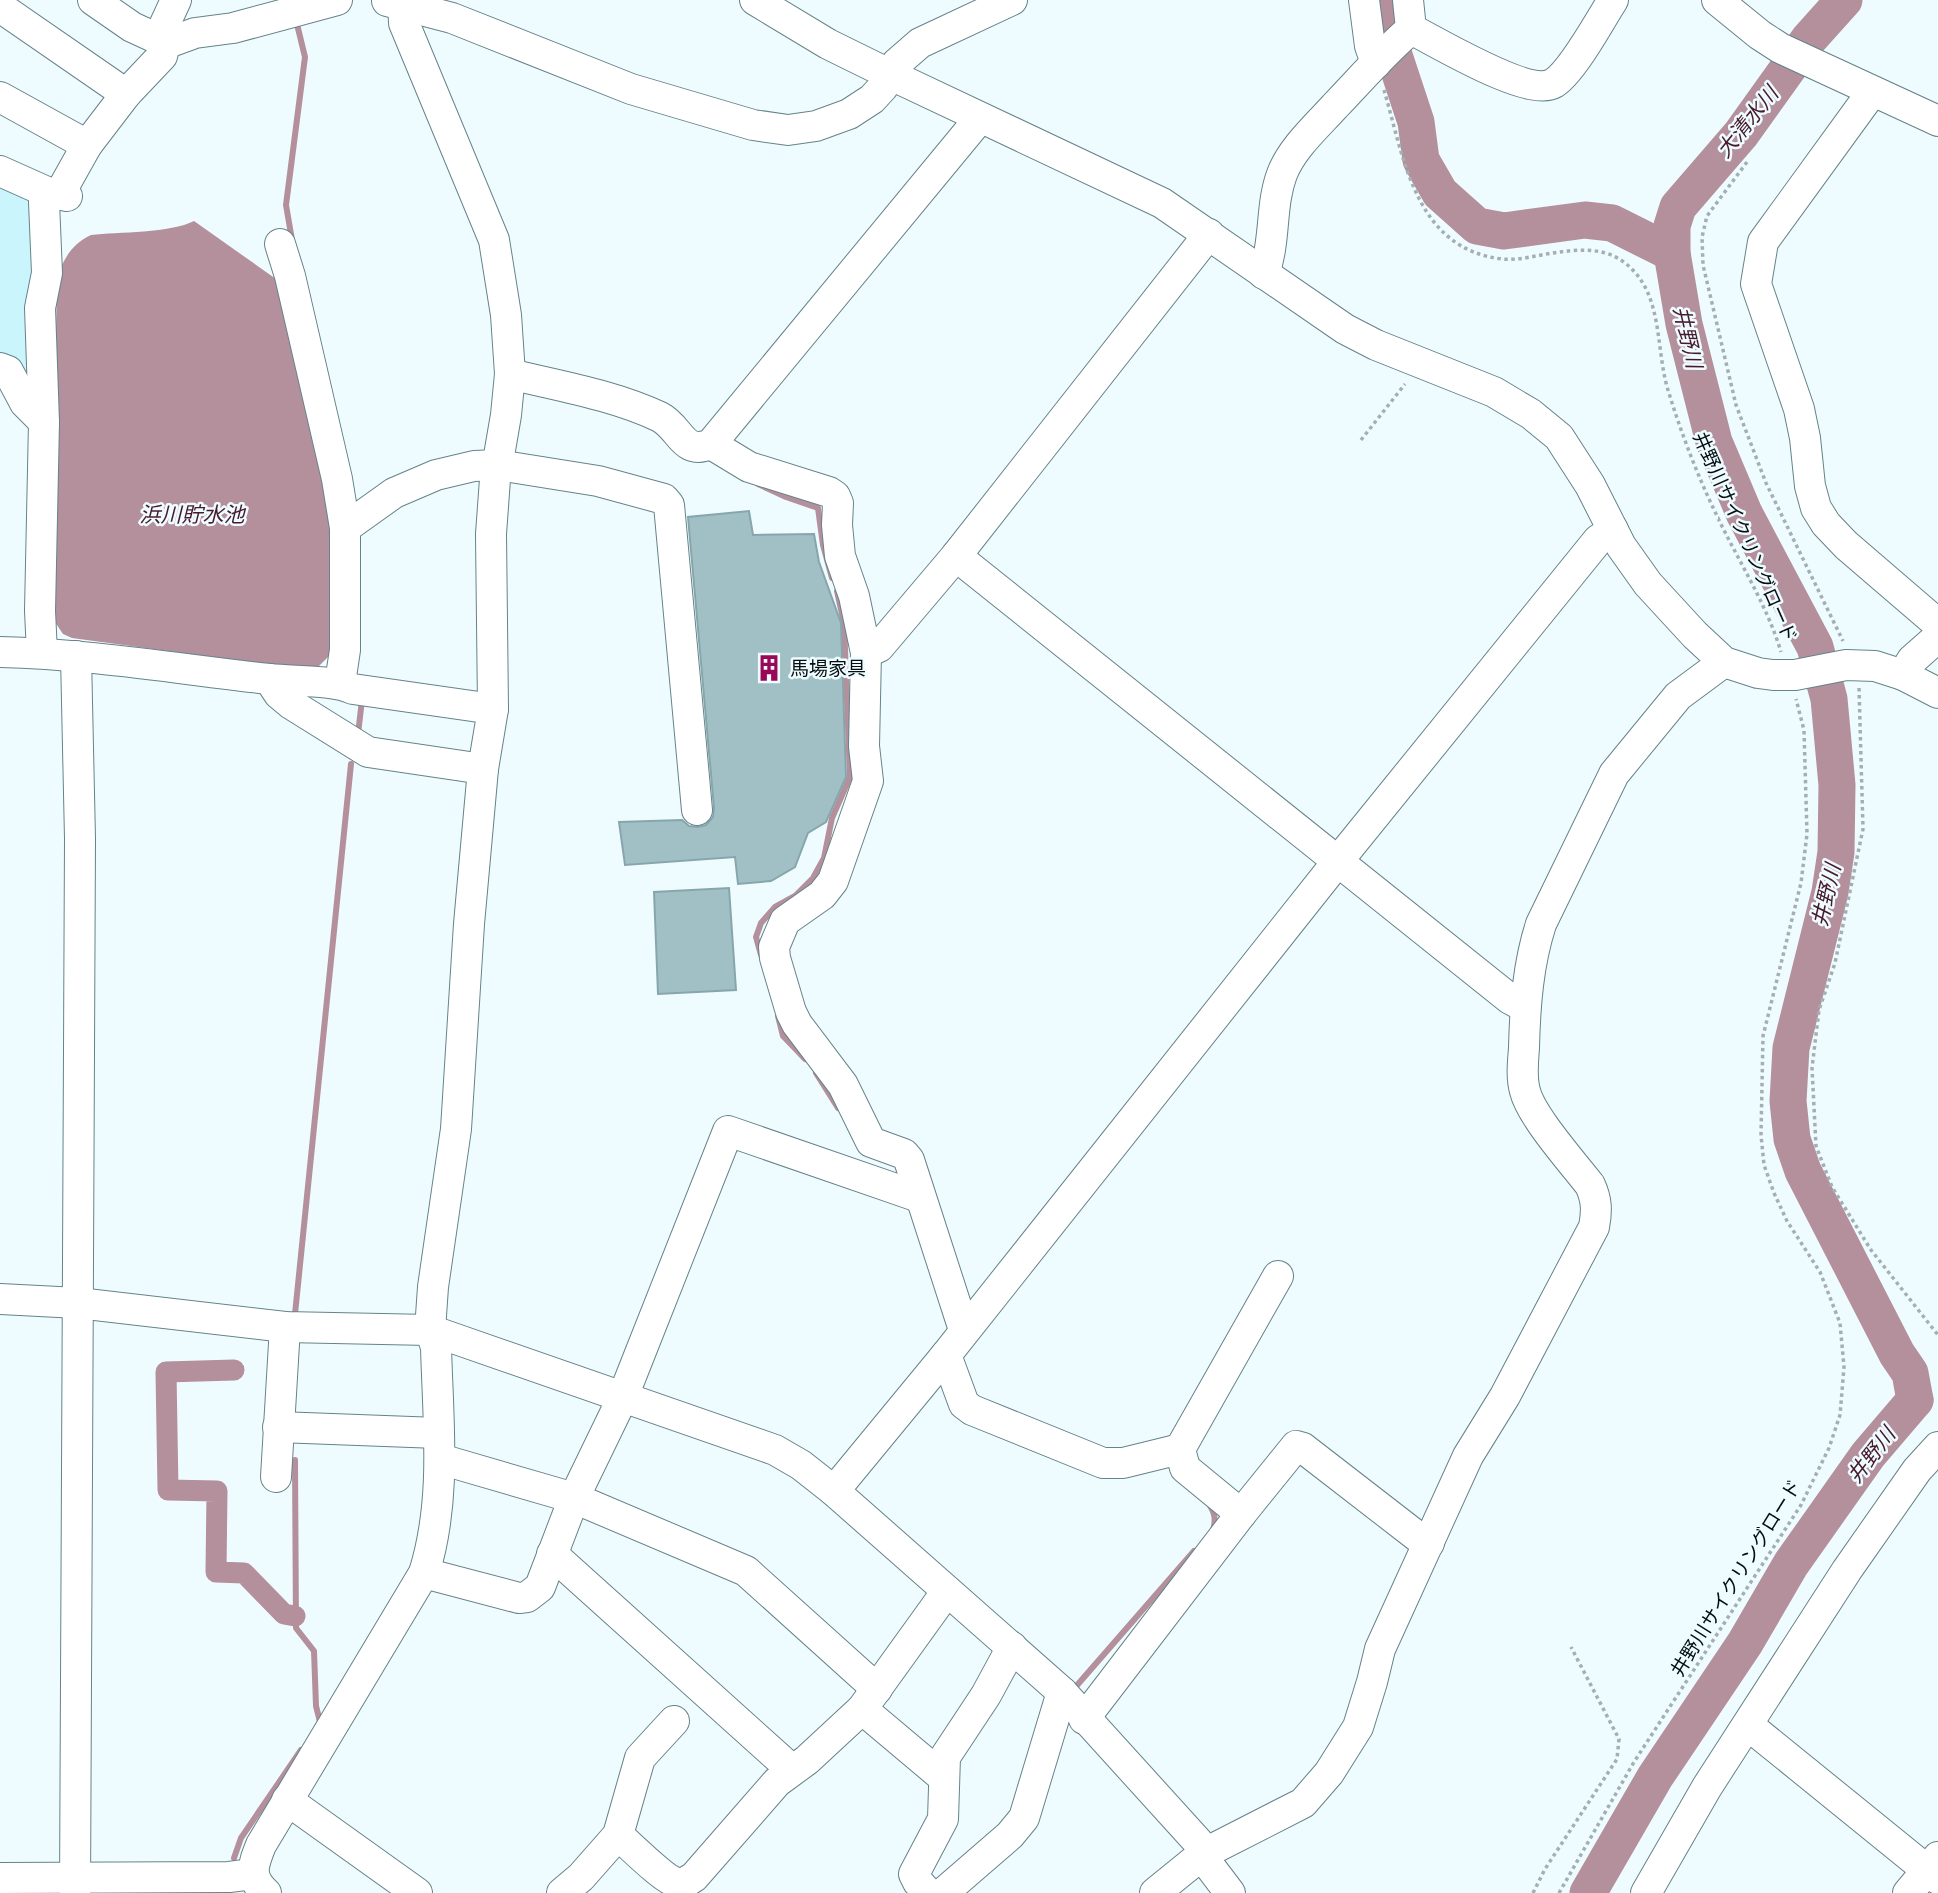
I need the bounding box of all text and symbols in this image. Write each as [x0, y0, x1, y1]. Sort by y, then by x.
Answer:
water label: 大清水川 [1709, 79, 1786, 164]
water label: 井野川 [1667, 303, 1710, 373]
street label: 井野川サイクリングロード [1686, 428, 1804, 646]
water label: 浜川貯水池 [140, 500, 246, 529]
building icon: 馬場家具 [754, 653, 784, 683]
place label: 馬場家具 [790, 655, 866, 682]
water label: 井野川 [1805, 859, 1848, 929]
water label: 井野川 [1840, 1420, 1903, 1489]
street label: 井野川サイクリングロード [1664, 1474, 1808, 1682]

